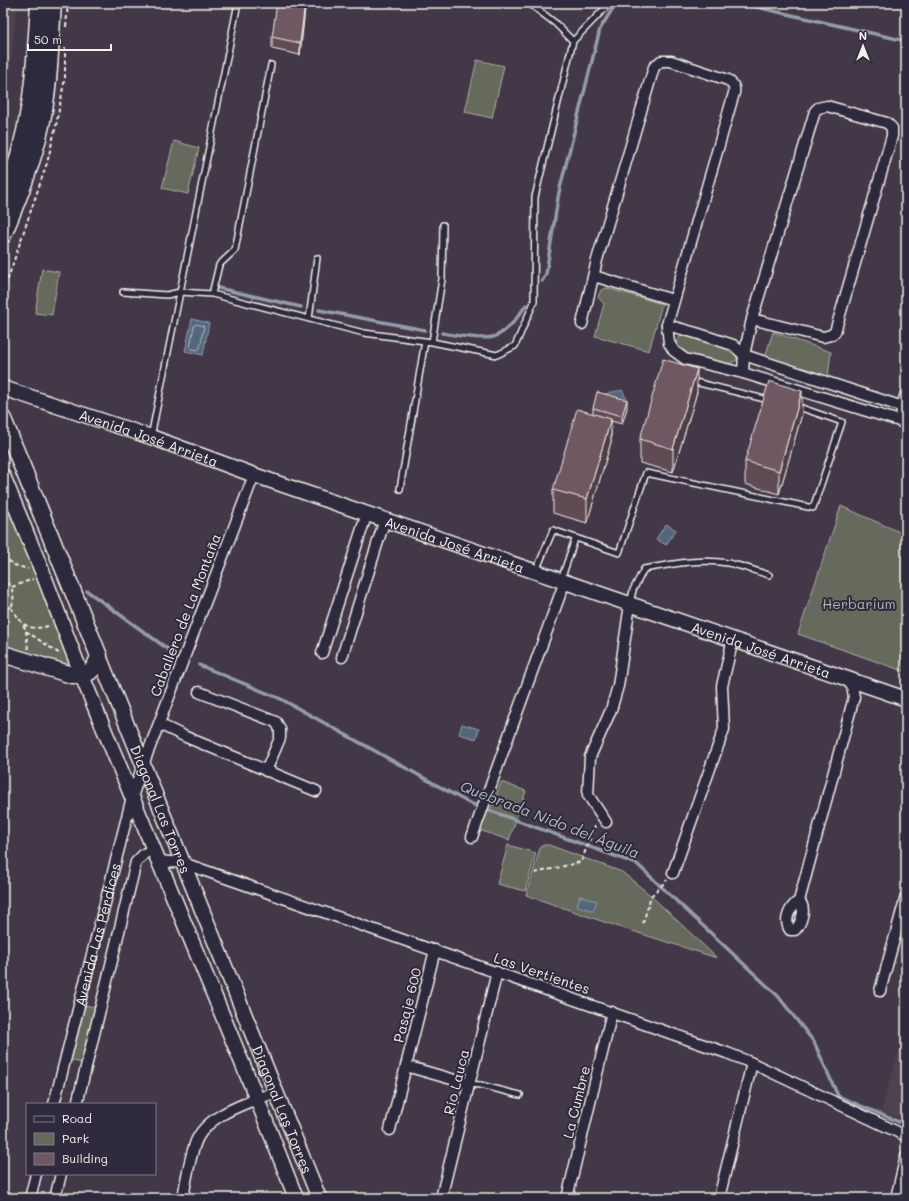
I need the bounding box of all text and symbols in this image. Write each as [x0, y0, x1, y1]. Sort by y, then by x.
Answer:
scale bar [28, 26, 111, 52]
north arrow [843, 26, 883, 66]
text: N [859, 28, 867, 43]
text: 50 m [34, 31, 62, 47]
street label: Avenida José Arrieta [77, 404, 221, 471]
street label: Avenida José Arrieta [383, 511, 527, 577]
street label: Caballero de La Montaña [145, 531, 225, 699]
park label: Herbarium [822, 594, 896, 613]
street label: Avenida José Arrieta [689, 617, 833, 682]
street label: Diagonal Las Torres [127, 742, 196, 876]
water label: Quebrada Nido del Águila [457, 776, 643, 862]
street label: Avenida Las Perdices [70, 861, 124, 1008]
street label: Las Vertientes [491, 948, 593, 998]
street label: Pasaje 600 [389, 965, 426, 1044]
street label: Diagonal Las Torres [248, 1042, 317, 1176]
street label: Río Lauca [439, 1047, 473, 1117]
street label: La Cumbre [558, 1064, 594, 1140]
legend [26, 1103, 156, 1175]
text: Road [62, 1110, 92, 1126]
text: Park [62, 1130, 89, 1146]
text: Building [62, 1150, 108, 1166]

